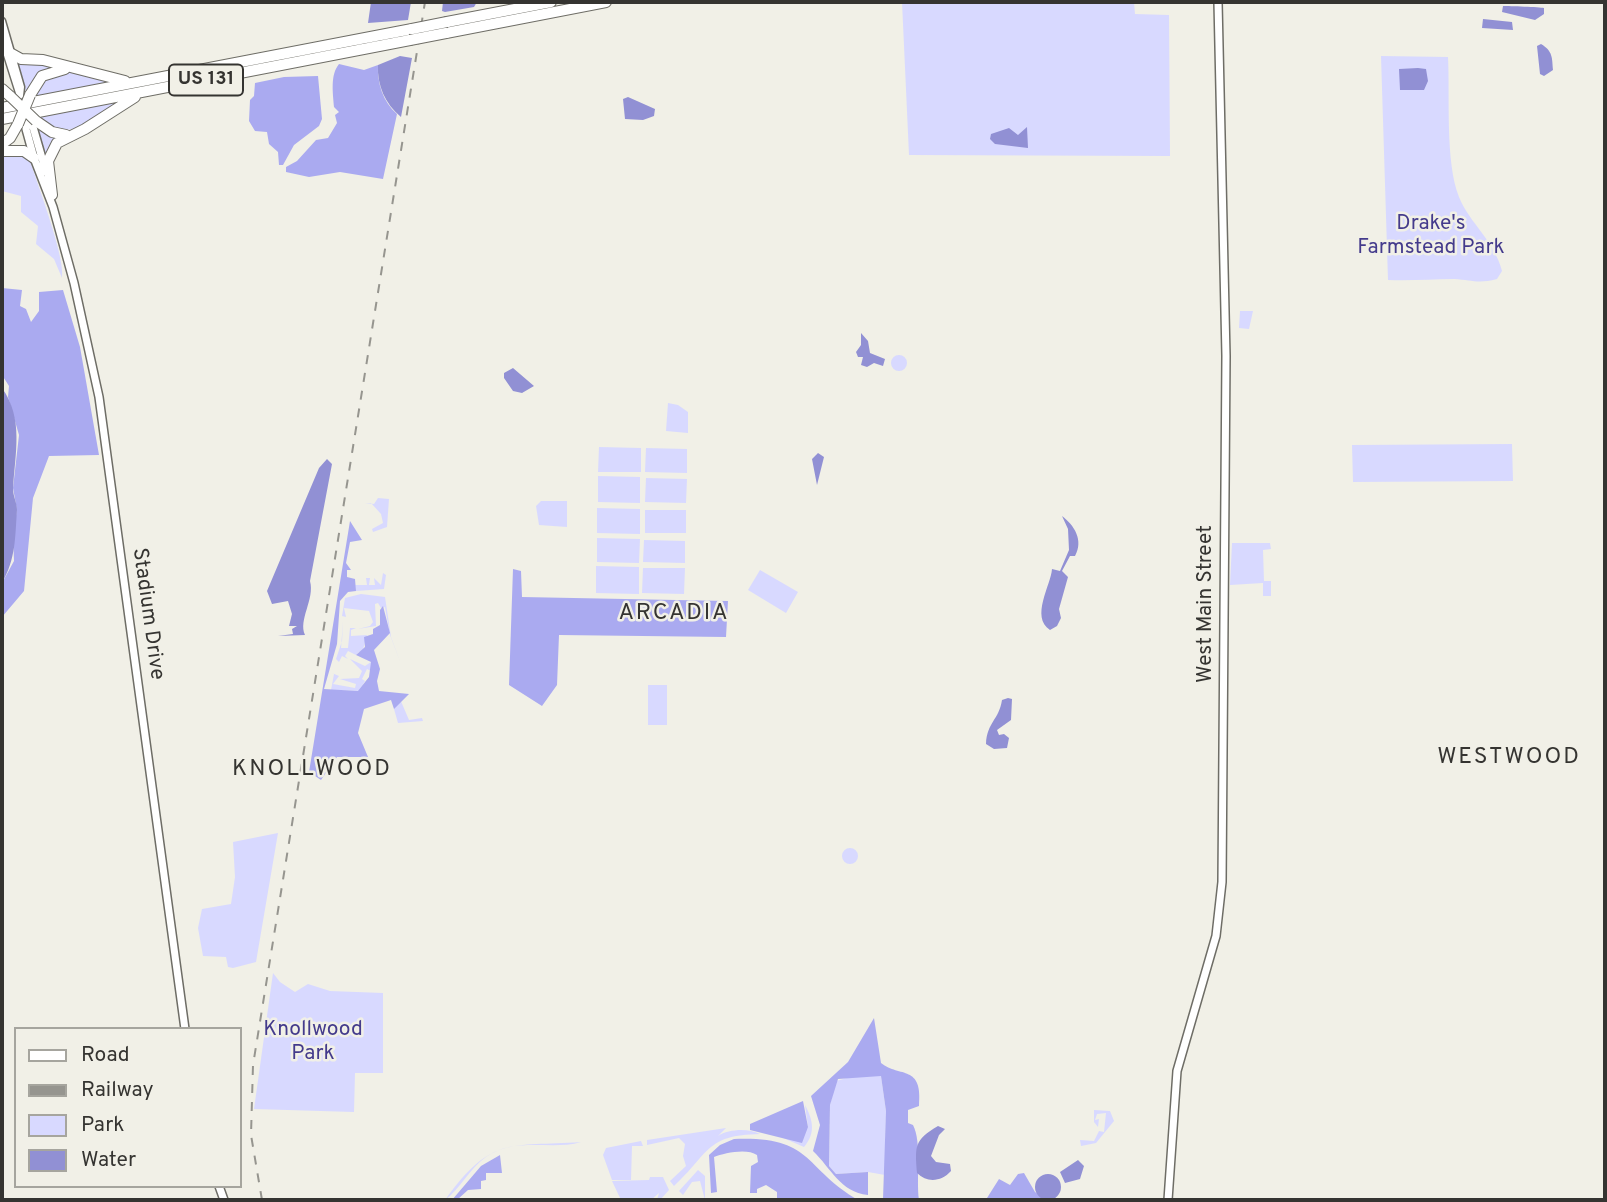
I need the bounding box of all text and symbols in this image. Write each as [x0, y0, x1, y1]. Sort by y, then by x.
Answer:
road number: US 131 [169, 64, 243, 96]
park label: Drake's Farmstead Park [1357, 212, 1505, 262]
street label: West Main Street [1194, 525, 1220, 683]
street label: Stadium Drive [125, 546, 169, 682]
district label: ARCADIA [619, 600, 729, 628]
district label: WESTWOOD [1438, 744, 1580, 772]
district label: KNOLLWOOD [233, 756, 391, 784]
park label: Knollwood Park [263, 1018, 363, 1068]
legend [14, 1027, 242, 1188]
text: Road [81, 1042, 130, 1069]
text: Railway [81, 1077, 154, 1104]
text: Park [81, 1112, 124, 1139]
text: Water [81, 1147, 136, 1174]

